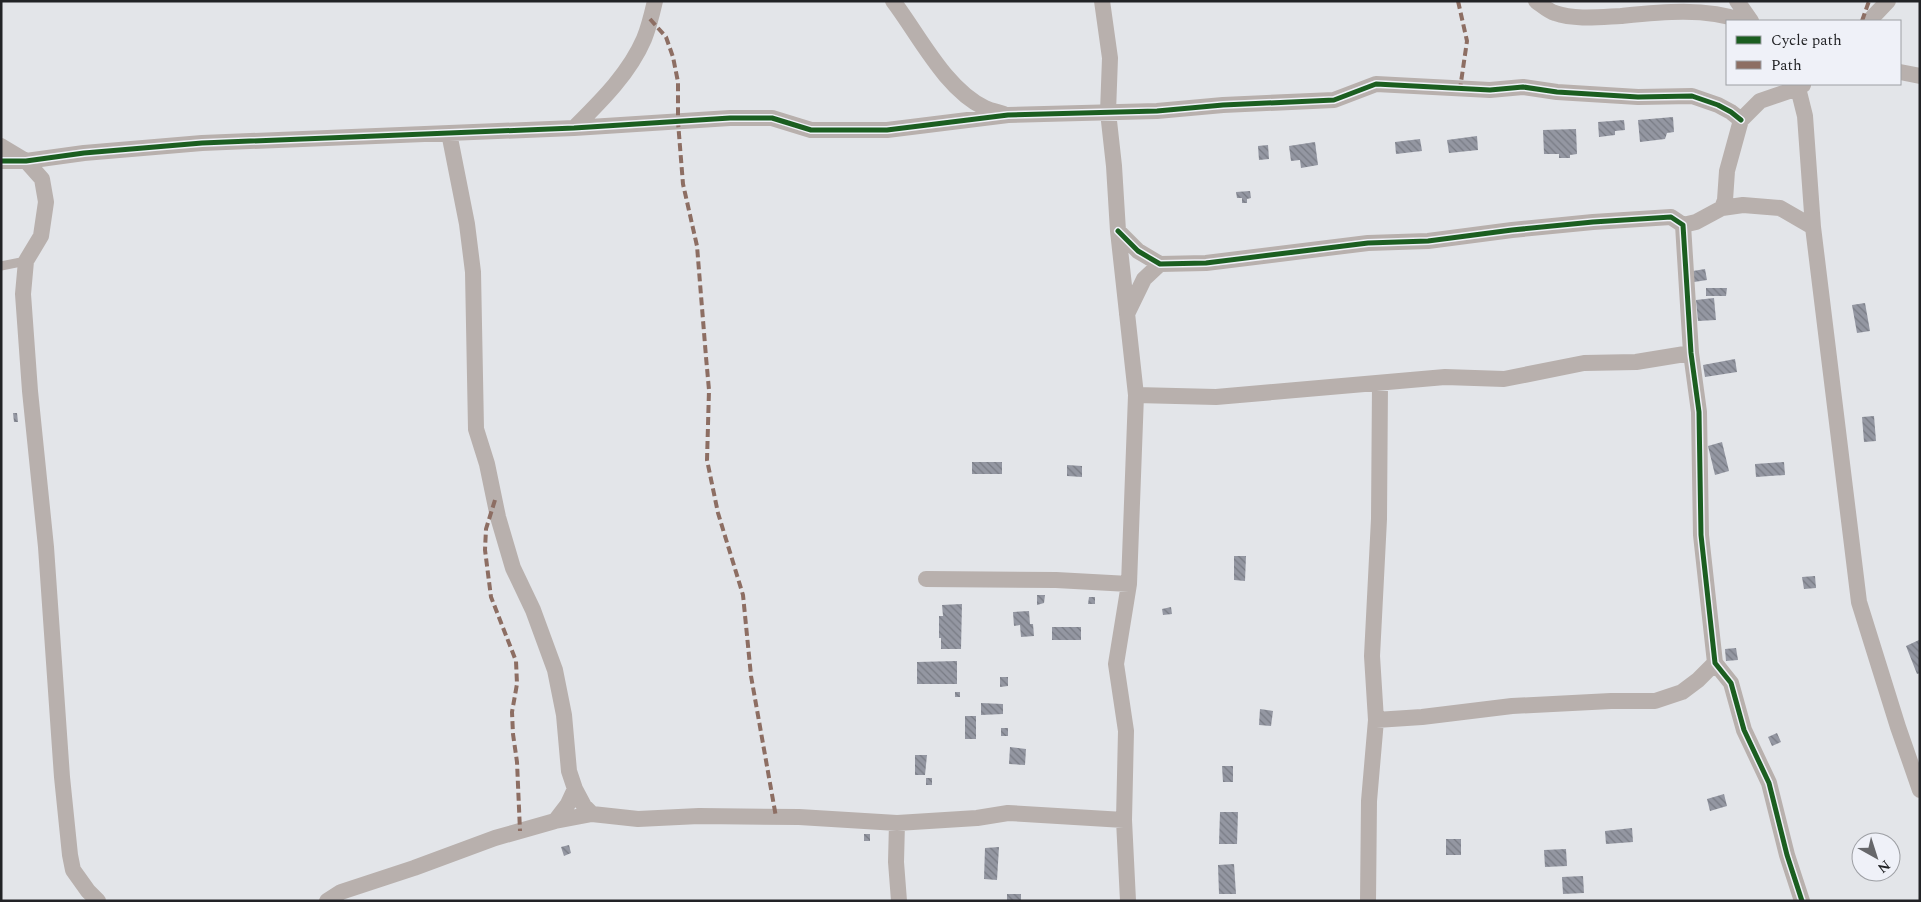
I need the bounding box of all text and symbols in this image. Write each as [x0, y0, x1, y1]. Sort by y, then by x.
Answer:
legend [1726, 20, 1901, 85]
text: Cycle path [1771, 29, 1842, 52]
text: Path [1771, 54, 1802, 77]
north arrow [1851, 832, 1901, 882]
text: N [1873, 855, 1895, 878]

